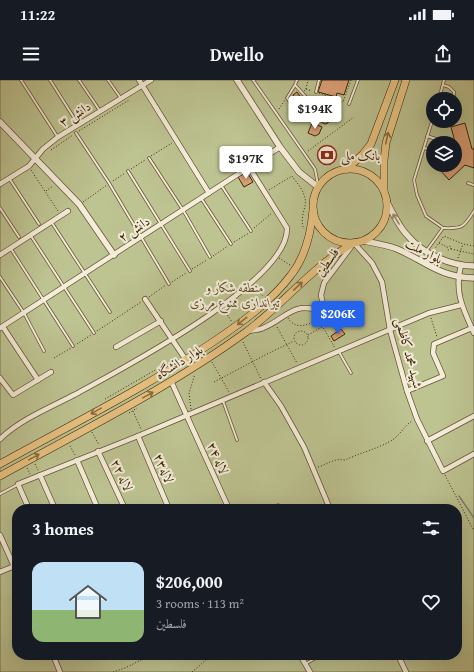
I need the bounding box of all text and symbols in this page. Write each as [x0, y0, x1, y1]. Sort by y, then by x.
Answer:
text: 11:22 [20, 4, 55, 25]
text: Dwello [210, 41, 264, 68]
icon: menu [20, 43, 42, 65]
icon: share [432, 43, 454, 65]
map controls [426, 92, 462, 172]
button: locate [426, 92, 462, 128]
pin: $194K [287, 96, 343, 130]
street label: دانش ۳ [55, 97, 95, 131]
text: $194K [297, 99, 333, 118]
one-way arrow [384, 132, 392, 145]
button: layers [426, 136, 462, 172]
bank icon: بانک ملی [316, 144, 338, 166]
pin: $197K [218, 146, 274, 180]
place label: بانک ملی [341, 146, 380, 166]
text: $197K [228, 149, 264, 168]
street label: دانش ۲ [114, 212, 154, 246]
one-way arrow [392, 213, 400, 225]
street label: بلوار ملت [402, 233, 446, 269]
street label: فلسطین [310, 244, 344, 280]
park label: منطقه شکار و تیراندازی ممنوع مرزی [190, 278, 280, 314]
one-way arrow [293, 281, 303, 291]
pin: $206K [310, 301, 366, 335]
text: $206K [320, 304, 356, 323]
one-way arrow [237, 316, 248, 325]
street label: شهید محمد کاظمی [390, 316, 428, 390]
street label: بلوار دانشگاه [152, 340, 206, 384]
one-way arrow [142, 390, 154, 398]
one-way arrow [90, 408, 102, 415]
street label: لاله ۲۴ [203, 439, 234, 477]
street label: لاله۲۳ [149, 450, 179, 486]
one-way arrow [28, 453, 40, 461]
street label: لاله ۲۲ [106, 456, 138, 494]
text: 3 homes [32, 516, 94, 541]
icon: filters [420, 517, 442, 539]
text: $206,000 [156, 569, 222, 594]
icon: home [64, 578, 112, 626]
icon: heart [420, 591, 442, 613]
text: 3 rooms · 113 m² [156, 594, 244, 613]
text: فلسطین [156, 614, 187, 633]

